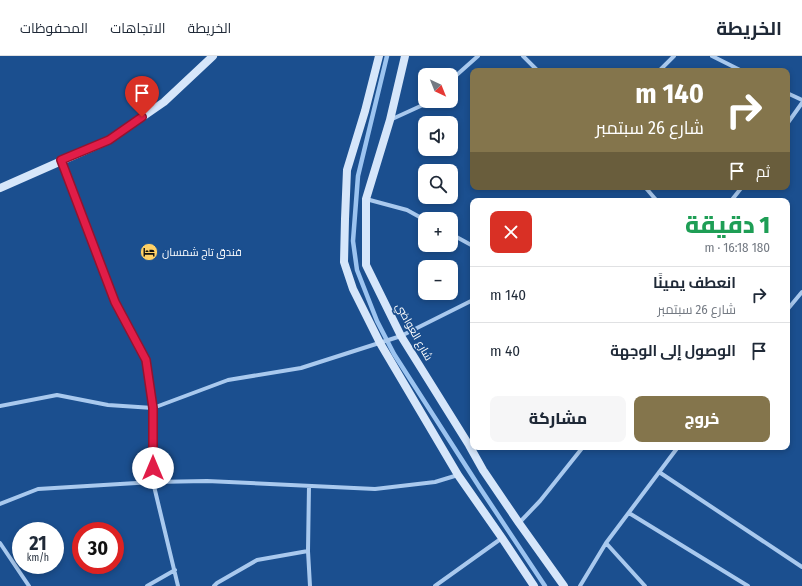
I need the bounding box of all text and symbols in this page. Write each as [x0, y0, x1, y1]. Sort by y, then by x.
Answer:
text: الخريطة [716, 17, 782, 40]
text: المحفوظات [20, 20, 88, 37]
text: الاتجاهات [110, 20, 166, 37]
text: الخريطة [188, 20, 231, 37]
north arrow [418, 68, 458, 108]
map controls [418, 68, 458, 300]
pin [125, 76, 159, 117]
text: 140 m [635, 77, 704, 110]
icon: arrive [131, 82, 153, 104]
icon: right [718, 84, 770, 136]
button: sound [418, 116, 458, 156]
text: شارع 26 سبتمبر [595, 117, 704, 139]
icon: arrive [726, 160, 748, 182]
text: ثم [756, 163, 770, 181]
button: search [418, 164, 458, 204]
button: close [490, 211, 532, 253]
text: 1 دقيقة [685, 211, 770, 239]
button: + [418, 212, 458, 252]
text: 180 m · 16:18 [704, 240, 770, 255]
hotel icon: فندق تاج شمسان [139, 242, 159, 262]
place label: فندق تاج شمسان [162, 246, 242, 260]
button: − [418, 260, 458, 300]
text: انعطف يمينًا [653, 274, 736, 292]
icon: right [748, 284, 770, 306]
text: 140 m [490, 286, 526, 304]
street label: شارع العواضي [392, 301, 435, 363]
text: شارع 26 سبتمبر [658, 302, 736, 317]
icon: arrive [748, 340, 770, 362]
text: 40 m [490, 342, 520, 360]
text: الوصول إلى الوجهة [610, 342, 736, 360]
button: مشاركة [490, 396, 626, 442]
button: خروج [634, 396, 770, 442]
position arrow [132, 447, 174, 489]
speed limit sign: 30 [72, 522, 124, 574]
text: 21 [29, 531, 47, 555]
text: km/h [27, 552, 49, 564]

